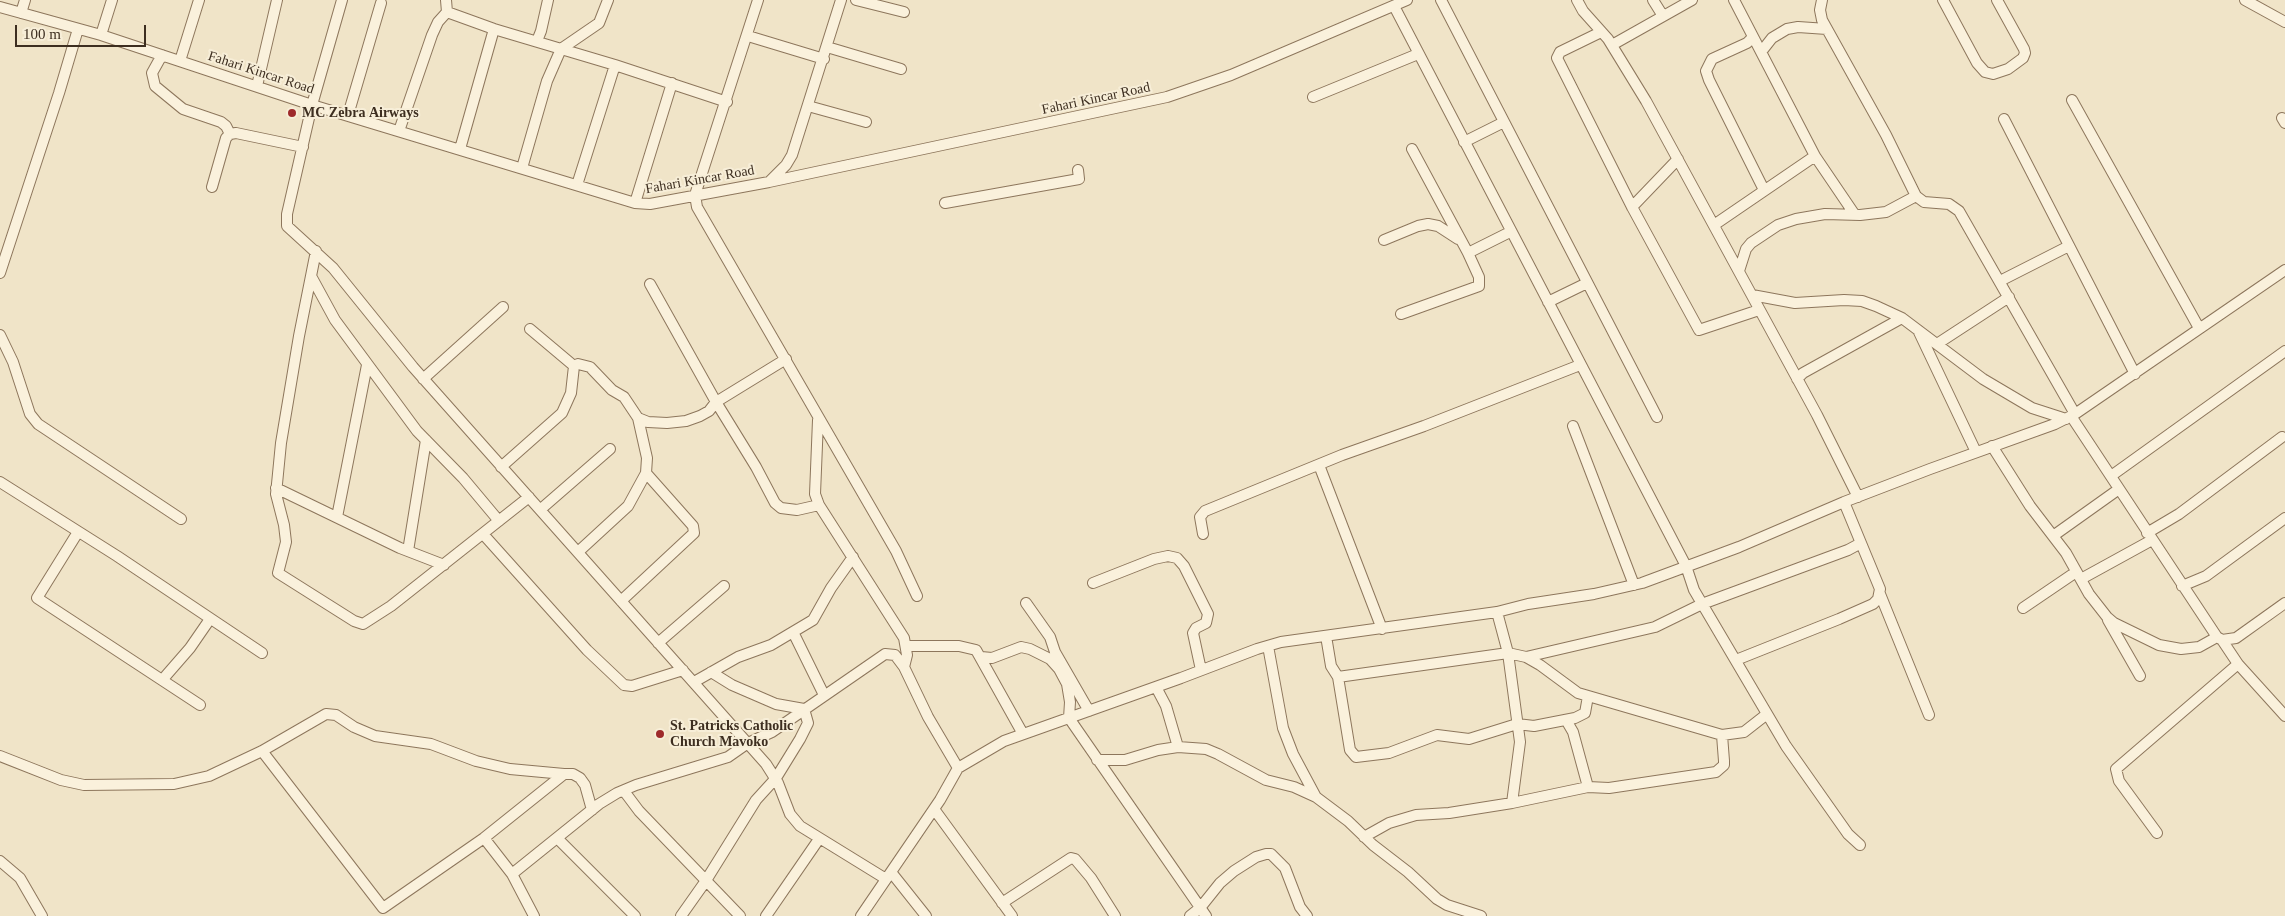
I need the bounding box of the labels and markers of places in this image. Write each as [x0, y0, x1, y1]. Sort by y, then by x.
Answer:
place label: MC Zebra Airways [302, 105, 419, 121]
marker: MC Zebra Airways [286, 107, 298, 119]
place label: St. Patricks Catholic Church Mavoko [670, 718, 793, 750]
marker: St. Patricks Catholic Church Mavoko [654, 728, 666, 740]

